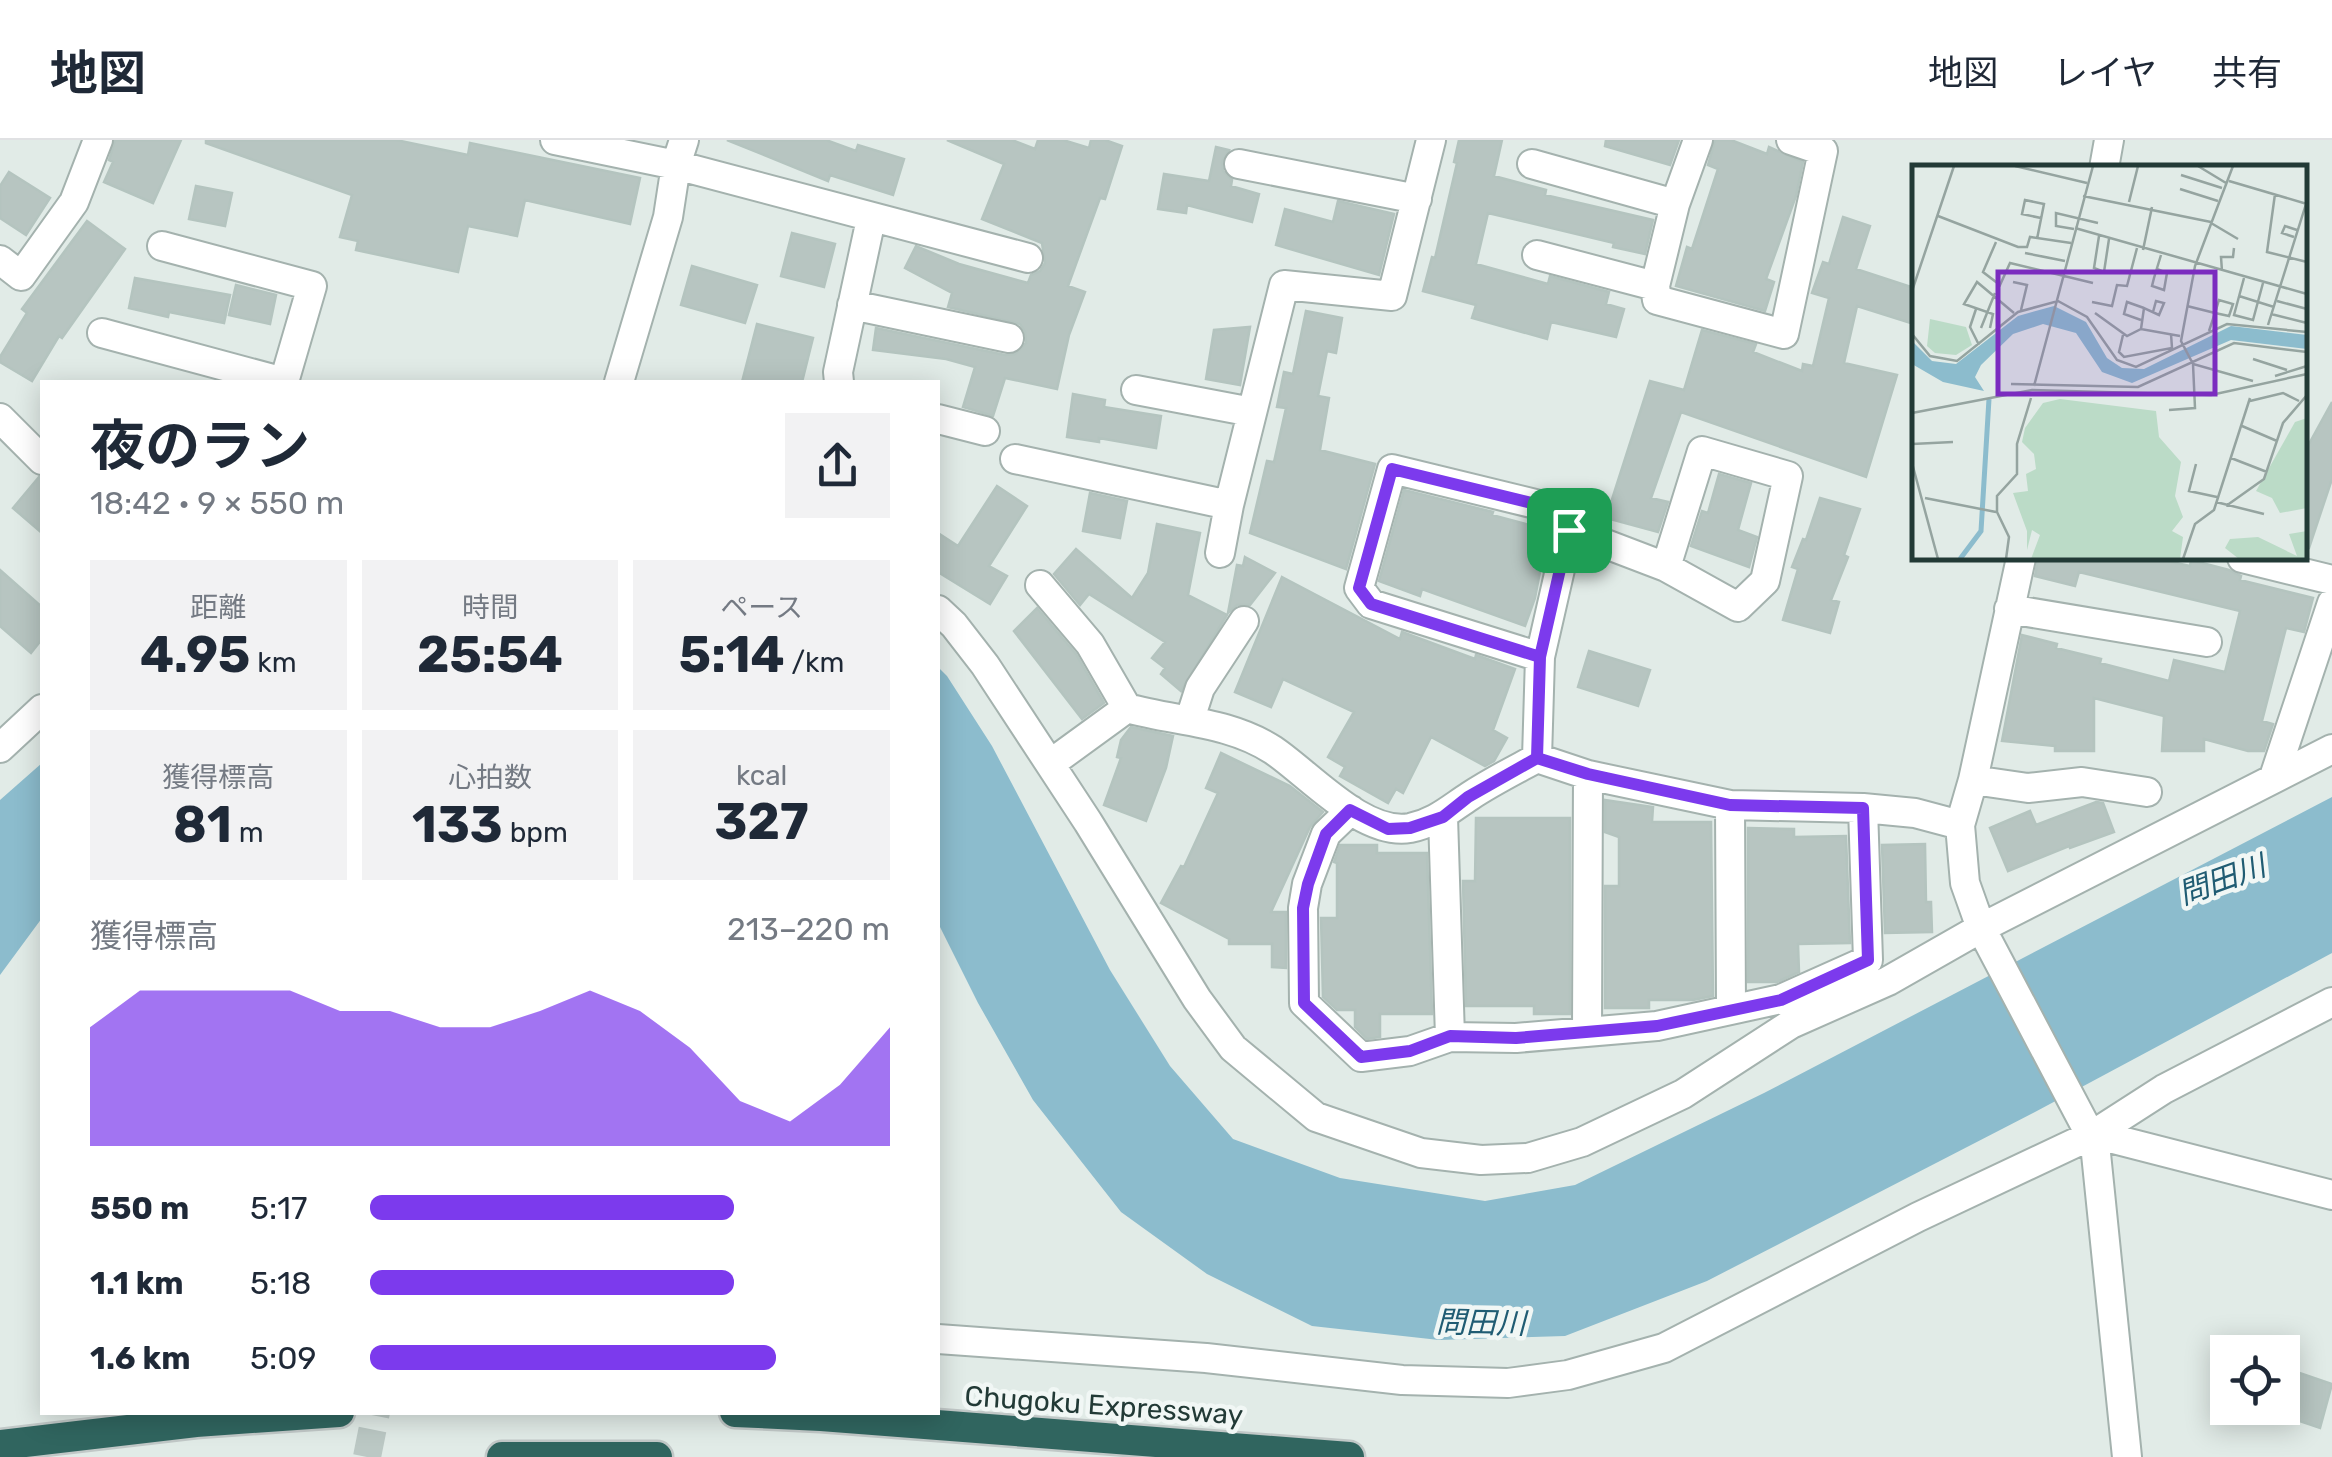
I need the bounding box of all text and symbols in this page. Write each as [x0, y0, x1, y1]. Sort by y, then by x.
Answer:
text: 地図 [50, 45, 146, 102]
text: 地図 [1928, 52, 1998, 94]
text: レイヤ [2053, 52, 2157, 94]
text: 共有 [2212, 52, 2282, 94]
inset map [1912, 165, 2307, 560]
button: share [785, 413, 890, 518]
text: 夜のラン [90, 414, 310, 479]
text: 18:42 · 9 × 550 m [90, 484, 344, 522]
pin [1527, 488, 1612, 573]
icon: arrive [1542, 503, 1597, 558]
text: 距離 [190, 591, 246, 624]
text: 時間 [462, 591, 518, 624]
text: ペース [720, 591, 803, 624]
text: 4.95 [140, 625, 250, 685]
text: 25:54 [417, 625, 563, 685]
text: 5:14 [679, 625, 785, 685]
text: km [250, 646, 297, 679]
text: /km [785, 646, 844, 679]
text: kcal [736, 759, 787, 792]
text: 獲得標高 [162, 761, 274, 794]
text: 心拍数 [448, 761, 532, 794]
text: 327 [715, 792, 809, 852]
text: 81 [173, 795, 232, 855]
text: 133 [412, 795, 503, 855]
text: m [232, 816, 264, 849]
text: bpm [503, 816, 568, 849]
water label: 問田川 [2174, 847, 2273, 912]
text: 213–220 m [727, 910, 890, 948]
text: 獲得標高 [90, 917, 218, 955]
text: 550 m [90, 1189, 189, 1227]
text: 5:17 [250, 1189, 307, 1227]
text: 1.1 km [90, 1264, 184, 1302]
text: 5:18 [250, 1264, 311, 1302]
water label: 問田川 [1436, 1304, 1529, 1342]
map controls [2210, 1335, 2300, 1425]
button: locate [2210, 1335, 2300, 1425]
text: 1.6 km [90, 1339, 191, 1377]
text: 5:09 [250, 1339, 317, 1377]
street label: Chugoku Expressway [964, 1379, 1244, 1432]

